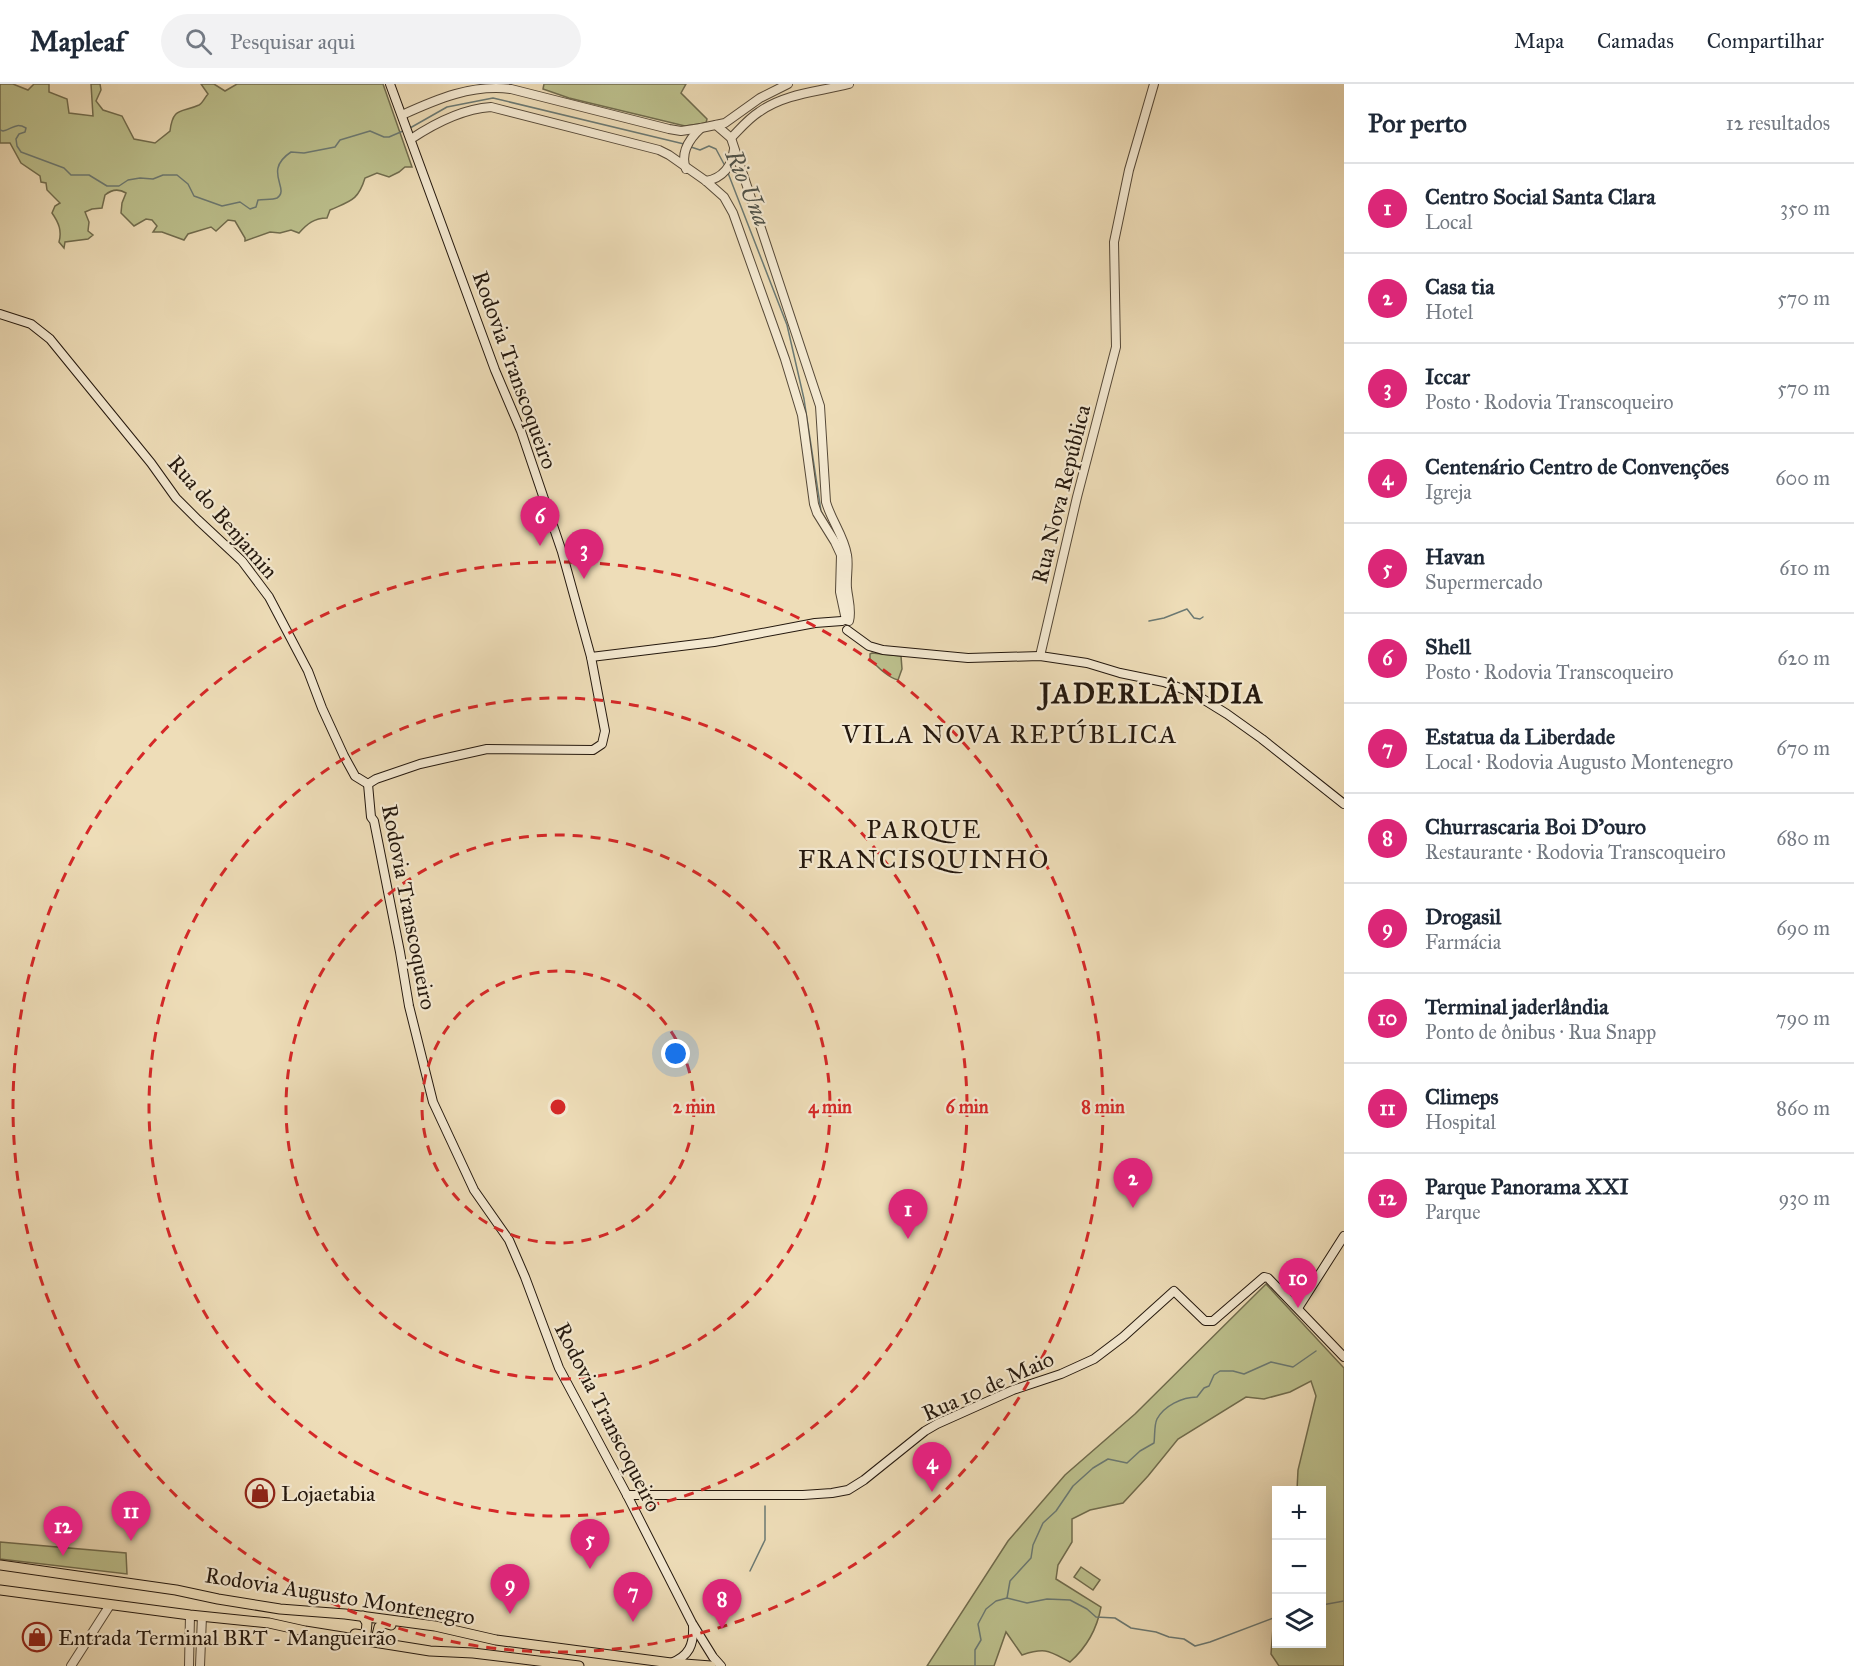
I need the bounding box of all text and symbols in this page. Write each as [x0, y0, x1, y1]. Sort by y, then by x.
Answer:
search box [161, 14, 581, 68]
text: Mapleaf [30, 24, 125, 59]
icon: search [182, 25, 215, 58]
text: Pesquisar aqui [230, 28, 355, 55]
text: Mapa [1514, 28, 1564, 54]
text: Camadas [1597, 28, 1674, 54]
text: Compartilhar [1707, 28, 1824, 54]
text: Por perto [1368, 107, 1467, 139]
text: 12 resultados [1726, 111, 1830, 135]
water label: Rio Una [718, 144, 777, 231]
text: Centro Social Santa Clara [1425, 183, 1655, 210]
text: 1 [1384, 196, 1391, 220]
text: 350 m [1780, 196, 1830, 220]
text: Local [1425, 210, 1472, 234]
street label: Rodovia Transcoqueiro [467, 267, 563, 473]
text: Casa tia [1425, 273, 1494, 300]
text: 2 [1383, 286, 1392, 310]
text: 570 m [1777, 286, 1830, 310]
text: Hotel [1425, 300, 1473, 324]
text: Iccar [1425, 363, 1470, 390]
text: 3 [1384, 376, 1392, 400]
text: 570 m [1777, 376, 1830, 400]
text: Posto · Rodovia Transcoqueiro [1425, 390, 1674, 414]
street label: Rua Nova República [1026, 401, 1096, 586]
street label: Rua do Benjamin [162, 450, 284, 584]
text: Centenário Centro de Convenções [1425, 453, 1729, 480]
text: 4 [1382, 466, 1393, 490]
text: 600 m [1775, 466, 1830, 490]
text: Igreja [1425, 480, 1472, 504]
pin: 6 [520, 496, 560, 546]
pin: 3 [564, 530, 604, 579]
text: Havan [1425, 543, 1485, 570]
text: 5 [1383, 556, 1392, 580]
text: 610 m [1779, 556, 1830, 580]
text: Supermercado [1425, 570, 1543, 594]
text: Shell [1425, 633, 1471, 660]
text: 6 [1382, 646, 1393, 670]
text: 620 m [1777, 646, 1830, 670]
text: Posto · Rodovia Transcoqueiro [1425, 660, 1674, 684]
district label: JADERLÂNDIA [1036, 676, 1264, 711]
district label: VILA NOVA REPÚBLICA [841, 718, 1178, 750]
text: Estatua da Liberdade [1425, 723, 1615, 750]
text: 7 [1382, 736, 1393, 760]
text: 670 m [1776, 736, 1830, 760]
text: Local · Rodovia Augusto Montenegro [1425, 750, 1733, 774]
street label: Rodovia Transcoqueiro [376, 802, 442, 1012]
district label: PARQUE FRANCISQUINHO [798, 813, 1050, 875]
text: Churrascaria Boi D'ouro [1425, 813, 1646, 840]
text: 8 [1382, 826, 1393, 850]
text: 680 m [1776, 826, 1830, 850]
text: Restaurante · Rodovia Transcoqueiro [1425, 840, 1726, 864]
text: Drogasil [1425, 903, 1501, 930]
text: 9 [1382, 916, 1393, 940]
text: 690 m [1776, 916, 1830, 940]
text: Farmácia [1425, 930, 1501, 954]
text: Terminal jaderlândia [1425, 993, 1609, 1020]
text: 10 [1378, 1006, 1397, 1030]
text: 790 m [1776, 1006, 1830, 1030]
text: Ponto de ônibus · Rua Snapp [1425, 1020, 1656, 1044]
your location [661, 1039, 690, 1068]
text: Climeps [1425, 1083, 1499, 1110]
text: 2 min [673, 1096, 716, 1118]
text: 4 min [808, 1096, 852, 1119]
text: 6 min [946, 1096, 989, 1118]
text: 8 min [1081, 1096, 1125, 1118]
text: 11 [1380, 1096, 1395, 1120]
text: 860 m [1776, 1096, 1830, 1120]
centre of rings [548, 1097, 568, 1117]
text: Hospital [1425, 1110, 1496, 1134]
pin: 2 [1114, 1158, 1152, 1208]
text: Parque Panorama XXI [1425, 1173, 1629, 1200]
text: 12 [1379, 1186, 1396, 1210]
text: 930 m [1779, 1186, 1830, 1210]
pin: 1 [888, 1190, 928, 1239]
text: Parque [1425, 1200, 1481, 1224]
pin: 10 [1278, 1258, 1318, 1308]
street label: Rodovia Transcoqueiro [549, 1318, 667, 1516]
street label: Rua 10 de Maio [918, 1345, 1058, 1427]
pin: 4 [912, 1442, 952, 1492]
shop icon: Lojaetabia [244, 1477, 276, 1509]
place label: Lojaetabia [281, 1480, 376, 1507]
map controls [1272, 1486, 1326, 1648]
button: + [1272, 1486, 1326, 1540]
pin: 11 [112, 1492, 150, 1541]
pin: 12 [44, 1506, 82, 1556]
pin: 5 [570, 1520, 610, 1569]
button: − [1272, 1540, 1326, 1594]
street label: Rodovia Augusto Montenegro [203, 1561, 477, 1631]
pin: 9 [490, 1564, 530, 1614]
pin: 7 [614, 1572, 652, 1622]
pin: 8 [702, 1580, 742, 1629]
button: layers [1272, 1594, 1326, 1648]
shop icon: Entrada Terminal BRT - Mangueirão [21, 1621, 53, 1653]
place label: Entrada Terminal BRT - Mangueirão [58, 1624, 396, 1651]

